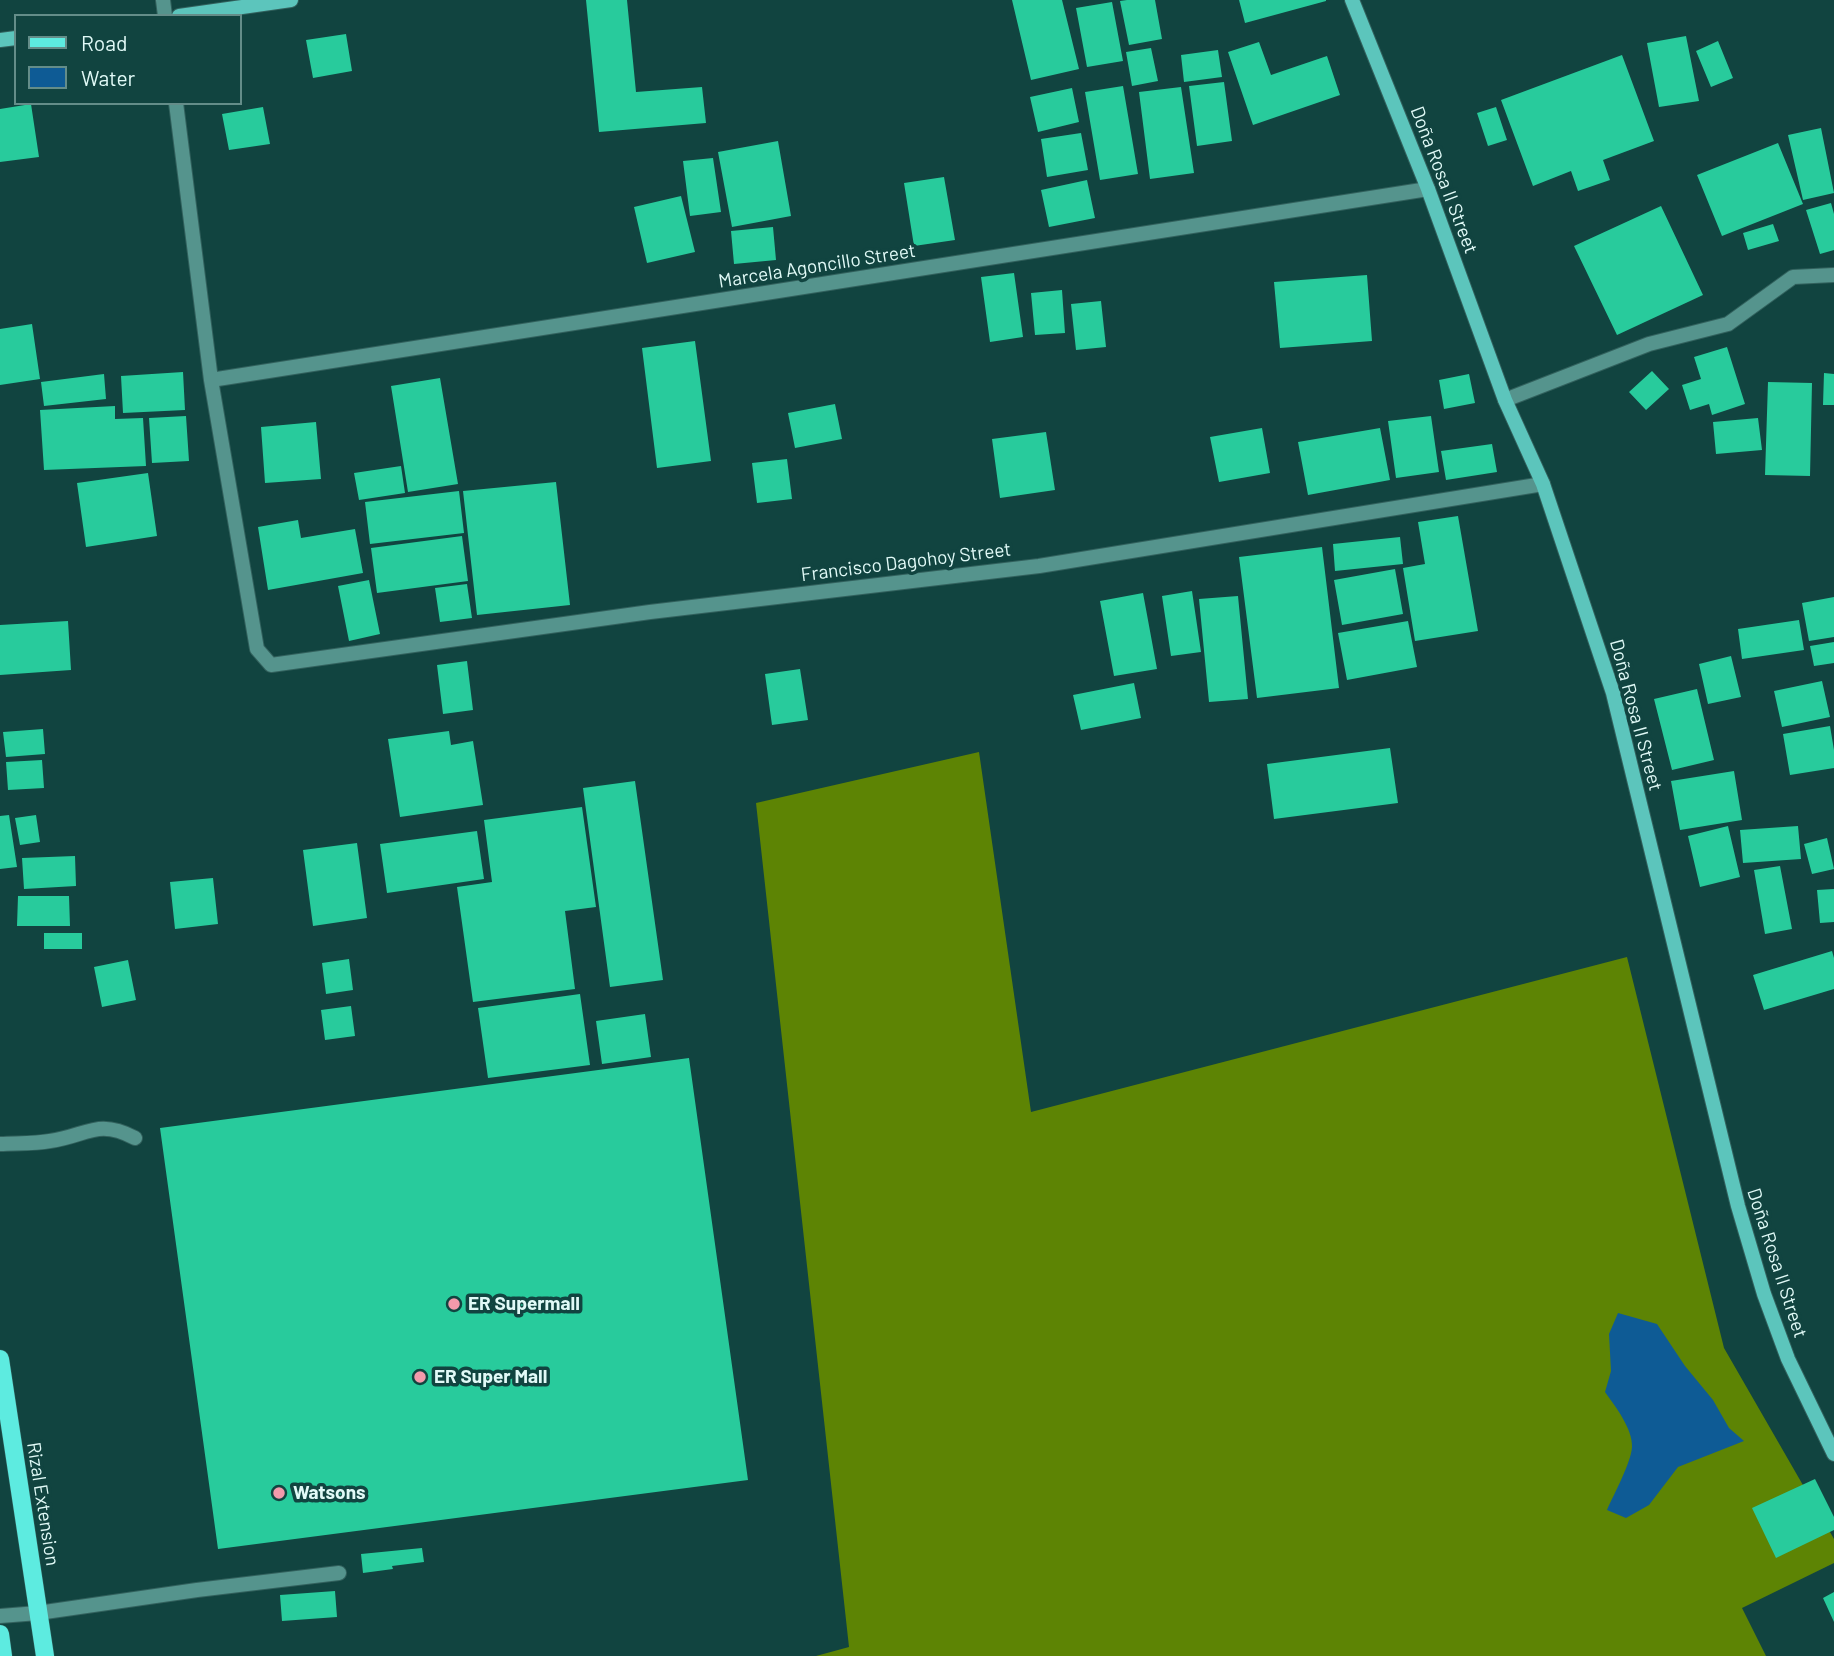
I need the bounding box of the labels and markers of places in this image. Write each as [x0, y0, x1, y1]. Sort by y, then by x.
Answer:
place label: ER Supermall [468, 1293, 580, 1315]
marker: ER Supermall [446, 1296, 462, 1312]
place label: ER Super Mall [434, 1366, 547, 1388]
marker: ER Super Mall [412, 1369, 428, 1385]
place label: Watsons [293, 1482, 366, 1504]
marker: Watsons [271, 1485, 287, 1501]

